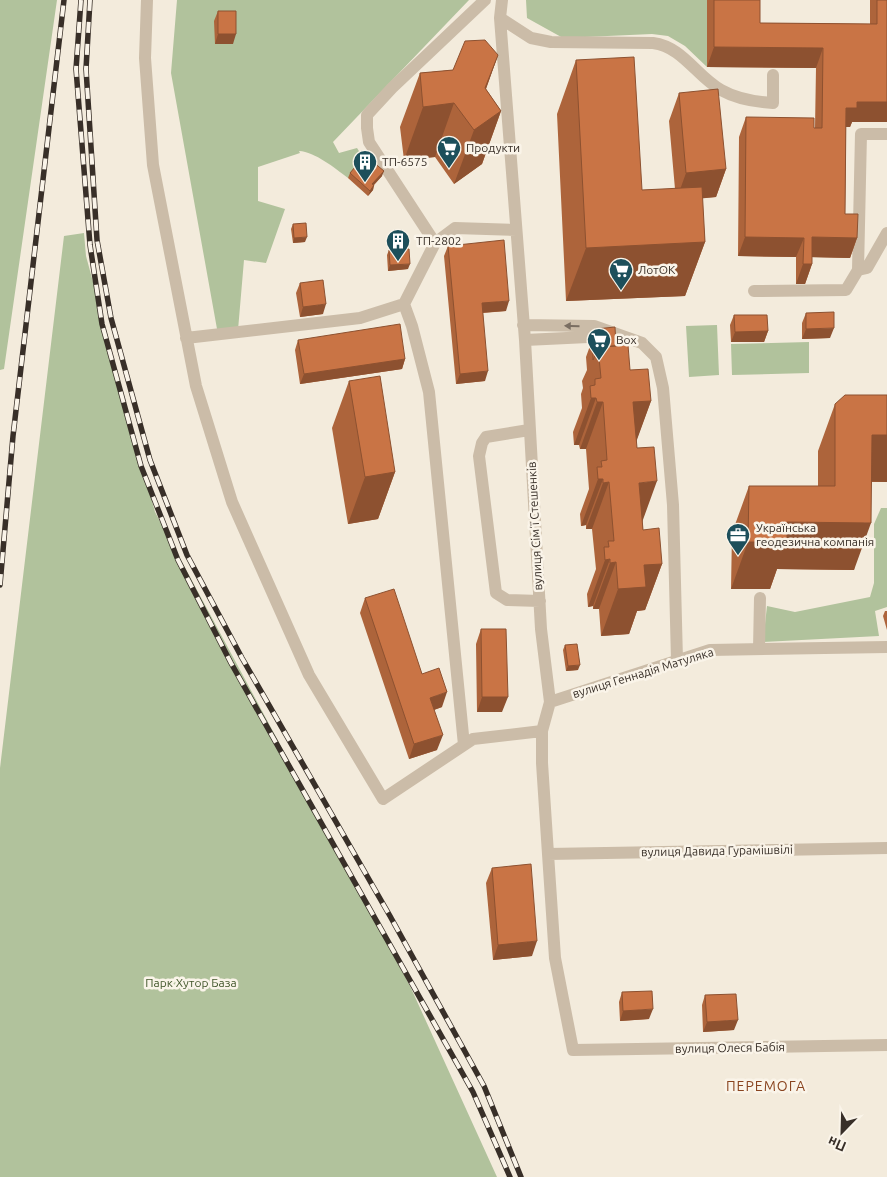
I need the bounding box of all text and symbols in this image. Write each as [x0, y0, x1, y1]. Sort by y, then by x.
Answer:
supermarket icon: Продукти [436, 135, 462, 169]
place label: Продукти [466, 141, 520, 154]
building icon: ТП-6575 [352, 149, 378, 183]
place label: ТП-6575 [382, 155, 428, 168]
building icon: ТП-2802 [385, 228, 411, 262]
place label: ТП-2802 [416, 234, 462, 247]
supermarket icon: ЛотОК [608, 257, 634, 291]
place label: ЛотОК [638, 263, 676, 276]
one-way arrow [563, 322, 579, 330]
supermarket icon: Box [586, 327, 612, 361]
place label: Box [616, 333, 637, 346]
street label: вулиця Сімʼї Стешенків [525, 461, 544, 591]
place label: Українська геодезична компанія [756, 521, 874, 548]
office icon: Українська геодезична компанія [725, 522, 751, 556]
street label: вулиця Геннадія Матуляка [571, 645, 715, 700]
street label: вулиця Давида Гурамішвілі [641, 843, 793, 858]
park label: Парк Хутор База [145, 976, 237, 989]
street label: вулиця Олеся Бабія [675, 1040, 785, 1055]
district label: ПЕРЕМОГА [726, 1078, 806, 1094]
north arrow [817, 1107, 867, 1157]
text: Пн [825, 1133, 848, 1155]

